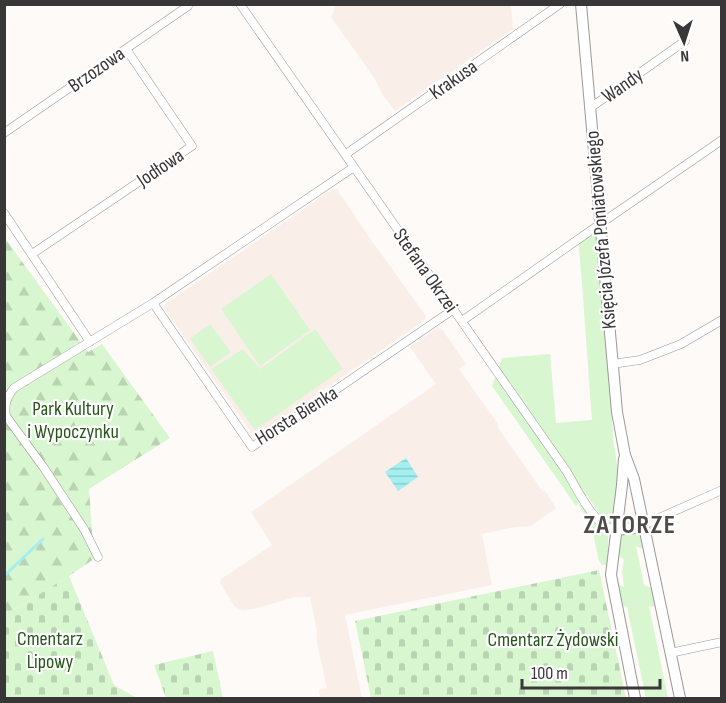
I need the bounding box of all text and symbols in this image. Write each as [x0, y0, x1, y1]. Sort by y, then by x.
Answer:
north arrow [654, 12, 714, 72]
street label: Brzozowa [64, 42, 129, 98]
text: N [680, 46, 689, 65]
street label: Krakusa [425, 55, 482, 105]
street label: Wandy [597, 63, 648, 109]
street label: Księcia Józefa Poniatowskiego [580, 130, 622, 330]
street label: Jodłowa [132, 144, 189, 193]
street label: Stefana Okrzei [387, 224, 463, 317]
street label: Horsta Bienka [251, 381, 342, 451]
park label: Park Kultury i Wypoczynku [27, 397, 119, 444]
district label: ZATORZE [583, 510, 677, 541]
park label: Cmentarz Lipowy [17, 627, 83, 674]
park label: Cmentarz Żydowski [488, 628, 618, 652]
scale bar [522, 652, 660, 690]
text: 100 m [531, 663, 568, 684]

